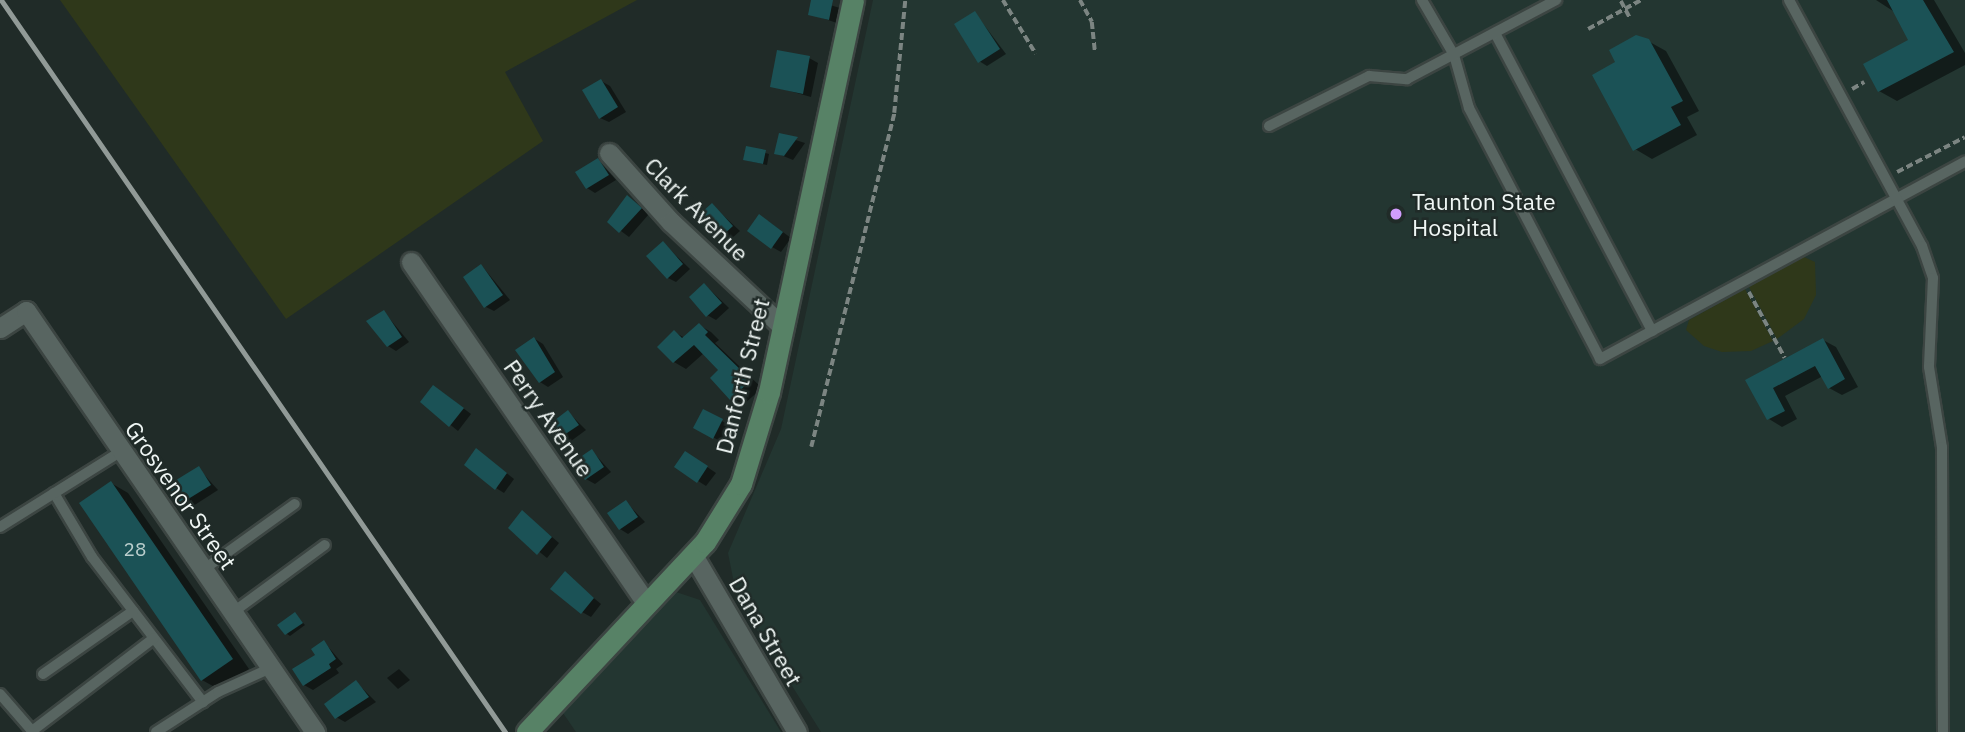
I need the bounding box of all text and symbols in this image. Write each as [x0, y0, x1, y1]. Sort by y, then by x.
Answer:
street label: Clark Avenue [639, 151, 755, 267]
place label: Taunton State Hospital [1412, 187, 1556, 241]
marker: Taunton State Hospital [1386, 204, 1406, 224]
street label: Danforth Street [709, 295, 775, 457]
street label: Perry Avenue [498, 354, 600, 482]
street label: Grosvenor Street [120, 416, 242, 574]
house number: 28 [124, 539, 146, 561]
street label: Dana Street [724, 571, 808, 691]

